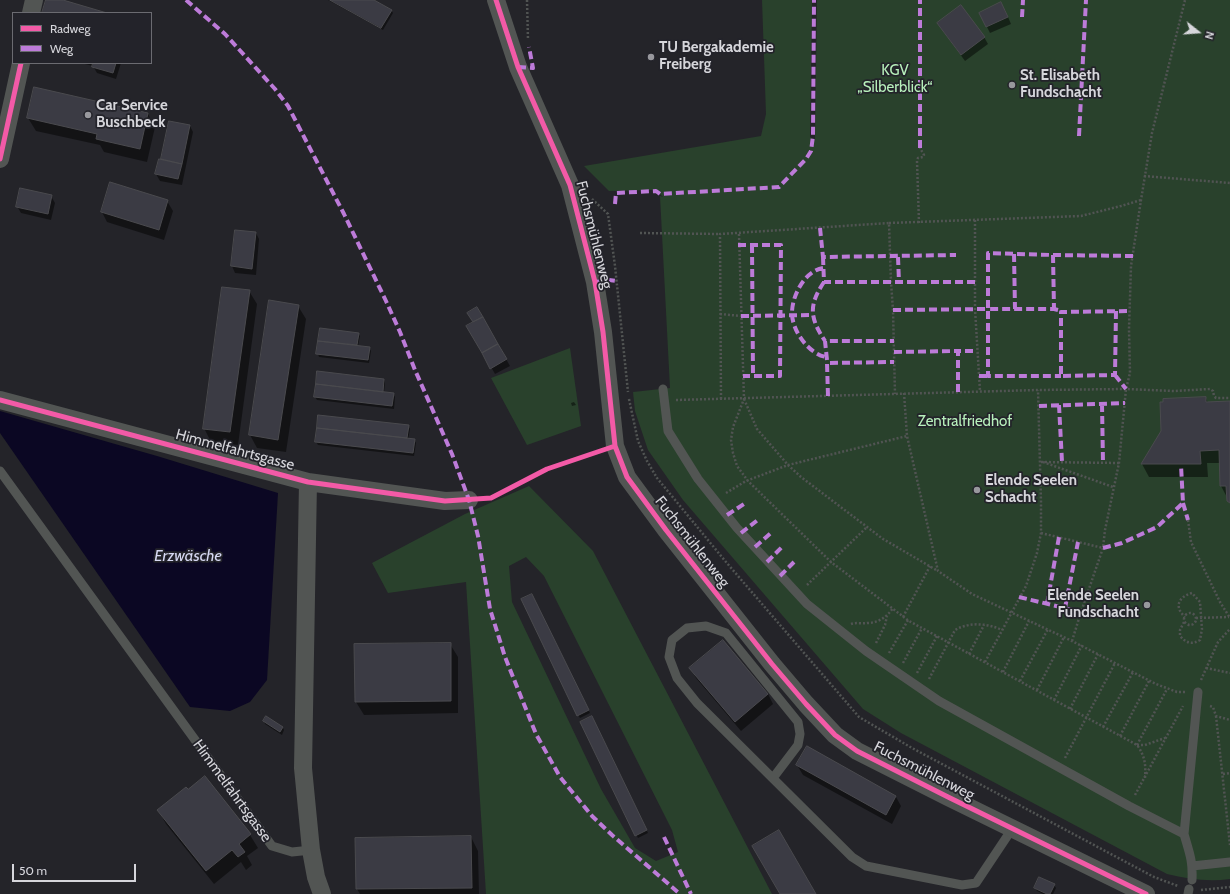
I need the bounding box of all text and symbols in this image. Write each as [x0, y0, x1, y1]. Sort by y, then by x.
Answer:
legend [12, 12, 152, 64]
north arrow [1178, 12, 1218, 52]
text: Radweg [50, 21, 90, 36]
text: N [1202, 30, 1217, 41]
place label: TU Bergakademie Freiberg [659, 39, 774, 74]
text: Weg [50, 41, 73, 56]
marker: TU Bergakademie Freiberg [646, 52, 656, 62]
park label: KGV „Silberblick“ [858, 62, 932, 97]
place label: St. Elisabeth Fundschacht [1020, 67, 1102, 102]
marker: St. Elisabeth Fundschacht [1007, 80, 1017, 90]
place label: Car Service Buschbeck [96, 97, 168, 132]
marker: Car Service Buschbeck [83, 110, 93, 120]
street label: Fuchsmühlenweg [572, 179, 616, 291]
park label: Zentralfriedhof [918, 413, 1012, 431]
street label: Himmelfahrtsgasse [174, 425, 296, 475]
place label: Elende Seelen Schacht [985, 472, 1077, 507]
marker: Elende Seelen Schacht [972, 485, 982, 495]
street label: Fuchsmühlenweg [651, 493, 733, 591]
water label: Erzwäsche [154, 546, 222, 566]
place label: Elende Seelen Fundschacht [1047, 587, 1139, 622]
marker: Elende Seelen Fundschacht [1142, 600, 1152, 610]
street label: Himmelfahrtsgasse [189, 736, 275, 846]
street label: Fuchsmühlenweg [871, 738, 977, 804]
scale bar [14, 856, 138, 882]
text: 50 m [19, 863, 47, 878]

